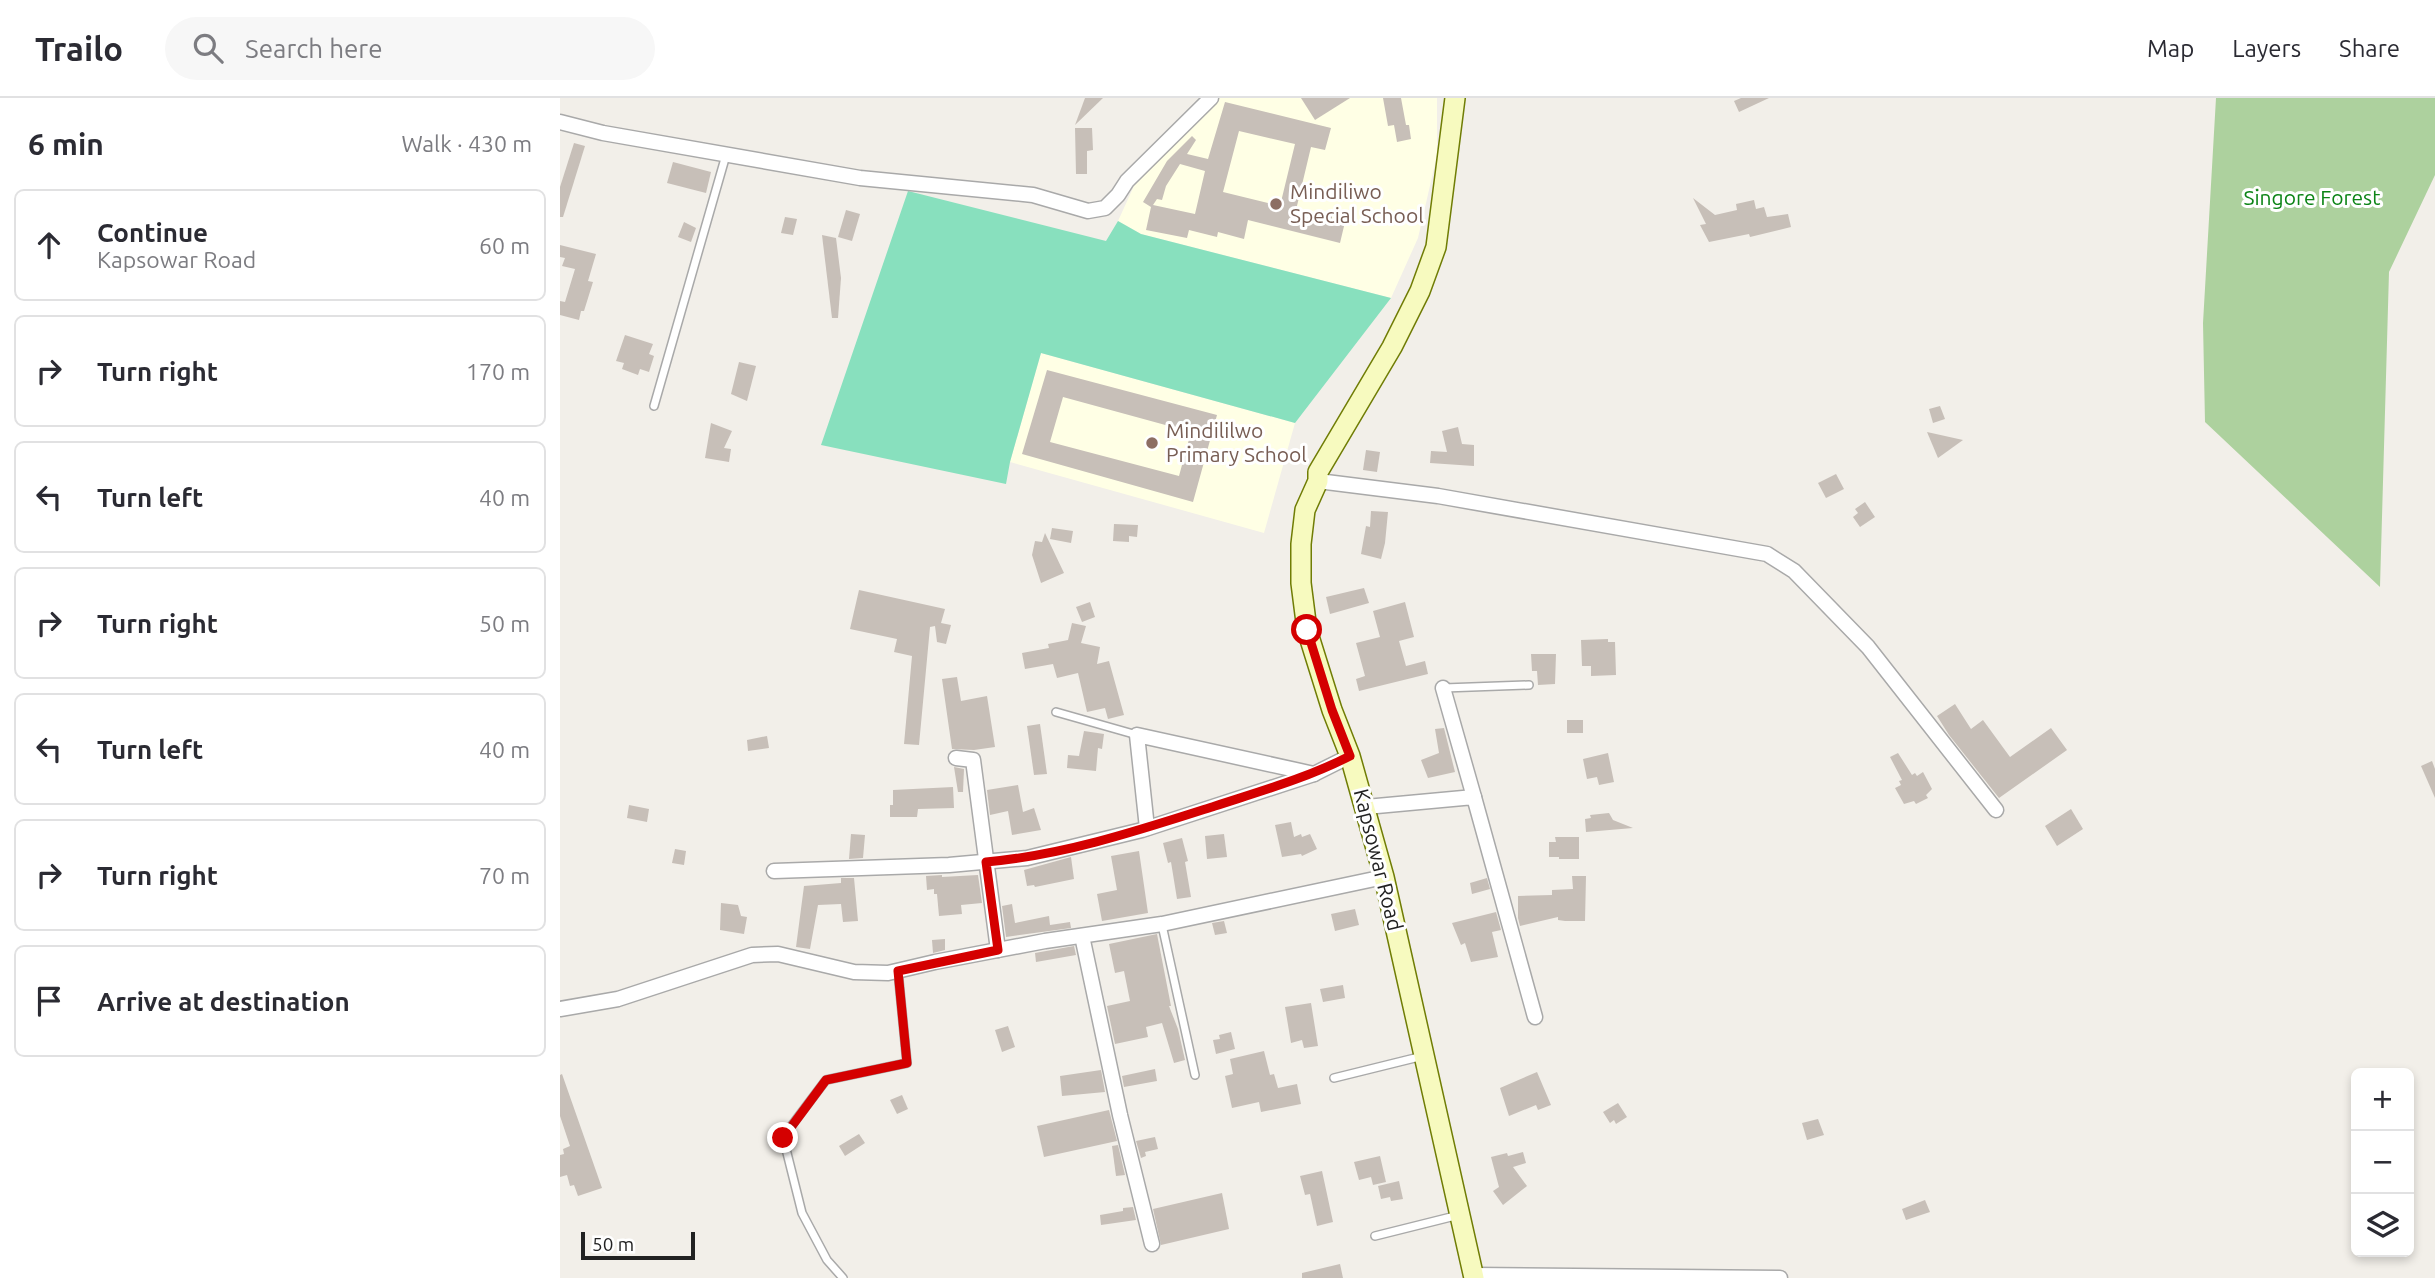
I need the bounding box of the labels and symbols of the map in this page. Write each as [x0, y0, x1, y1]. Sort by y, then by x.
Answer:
place label: Mindiliwo Special School [1290, 179, 1424, 227]
park label: Singore Forest [2243, 185, 2381, 209]
marker: Mindiliwo Special School [1268, 196, 1284, 212]
place label: Mindililwo Primary School [1166, 418, 1307, 466]
marker: Mindililwo Primary School [1144, 435, 1160, 451]
route start [1291, 614, 1322, 645]
street label: Kapsowar Road [1350, 786, 1408, 933]
route end [767, 1122, 798, 1153]
scale bar [581, 1229, 695, 1261]

